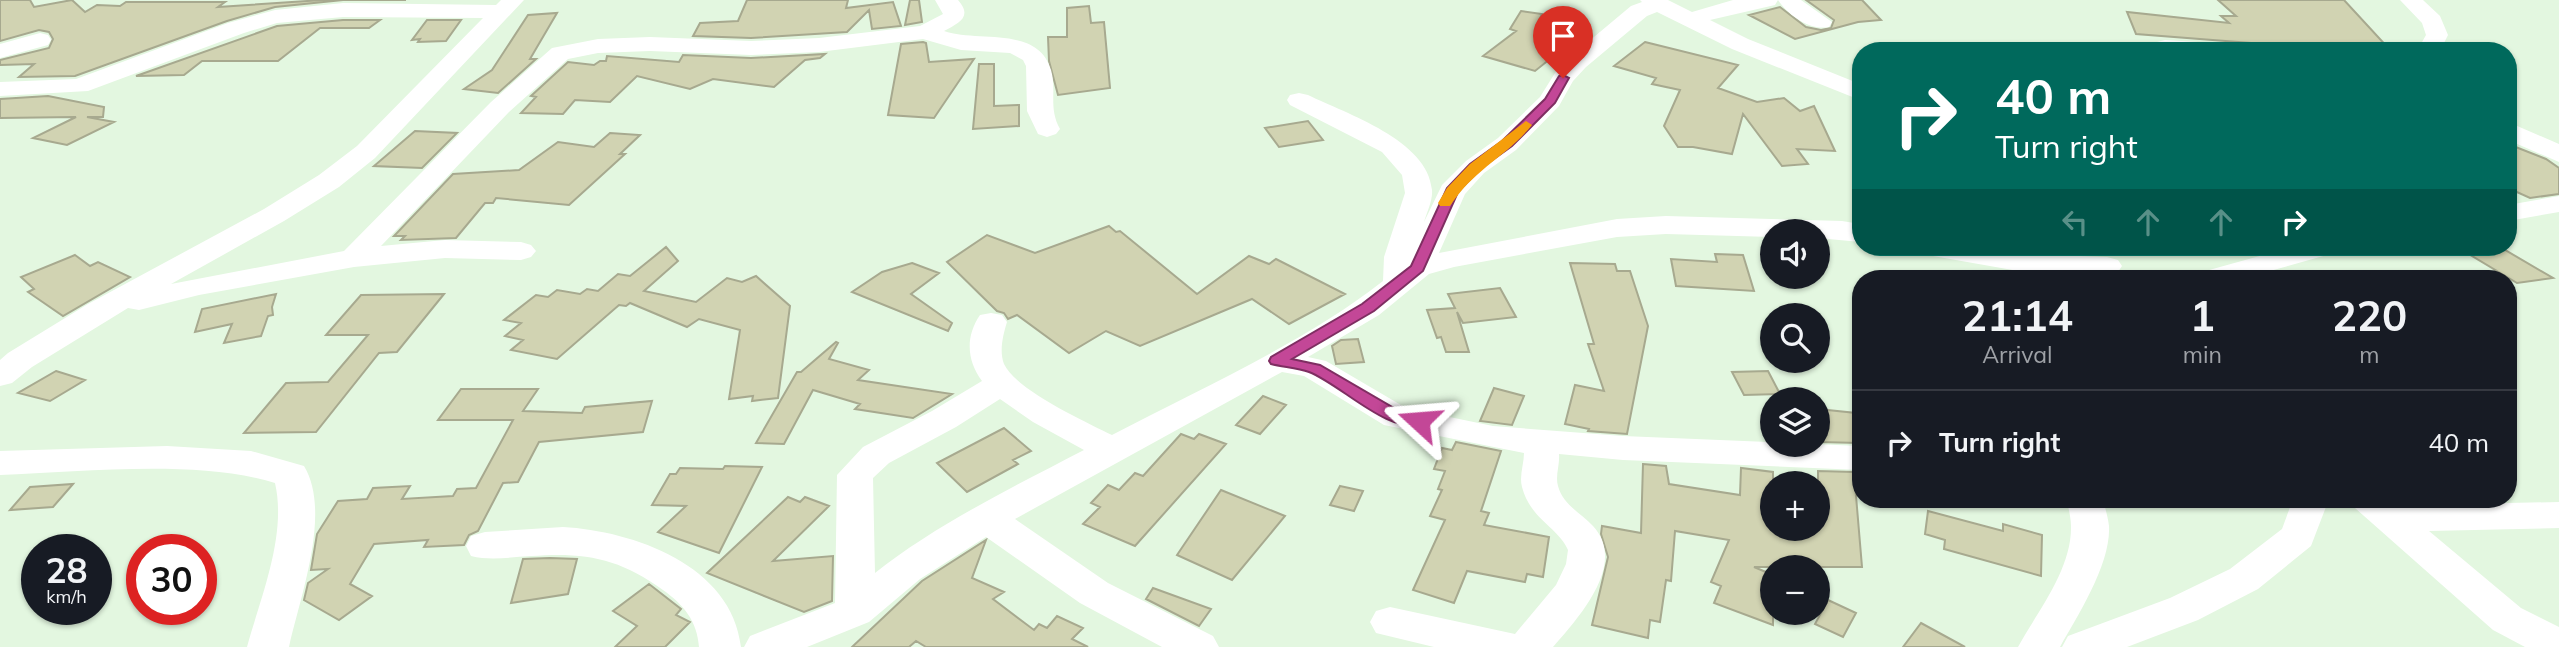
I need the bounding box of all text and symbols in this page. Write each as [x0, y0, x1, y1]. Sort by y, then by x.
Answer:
pin [1533, 6, 1593, 78]
icon: arrive [1544, 17, 1582, 55]
text: 40 m [1995, 65, 2111, 126]
icon: right [1880, 70, 1971, 161]
text: Turn right [1995, 126, 2138, 166]
icon: left [2056, 203, 2094, 241]
icon: ahead [2129, 203, 2167, 241]
icon: ahead [2202, 203, 2240, 241]
icon: right [2275, 203, 2313, 241]
map controls [1760, 219, 1830, 625]
button: sound [1760, 219, 1830, 289]
text: 21:14 [1962, 289, 2073, 342]
text: 1 [2190, 289, 2215, 342]
text: 220 [2332, 289, 2407, 342]
button: search [1760, 303, 1830, 373]
text: Arrival [1982, 340, 2053, 369]
text: min [2183, 340, 2222, 369]
text: m [2359, 340, 2380, 369]
position arrow [1382, 384, 1456, 458]
button: layers [1760, 387, 1830, 457]
icon: right [1880, 424, 1918, 462]
text: Turn right [1939, 426, 2060, 459]
text: 40 m [2428, 426, 2489, 459]
button: + [1760, 471, 1830, 541]
speed limit sign: 30 [126, 534, 217, 625]
text: 28 [45, 548, 88, 592]
button: − [1760, 555, 1830, 625]
text: km/h [46, 585, 87, 608]

